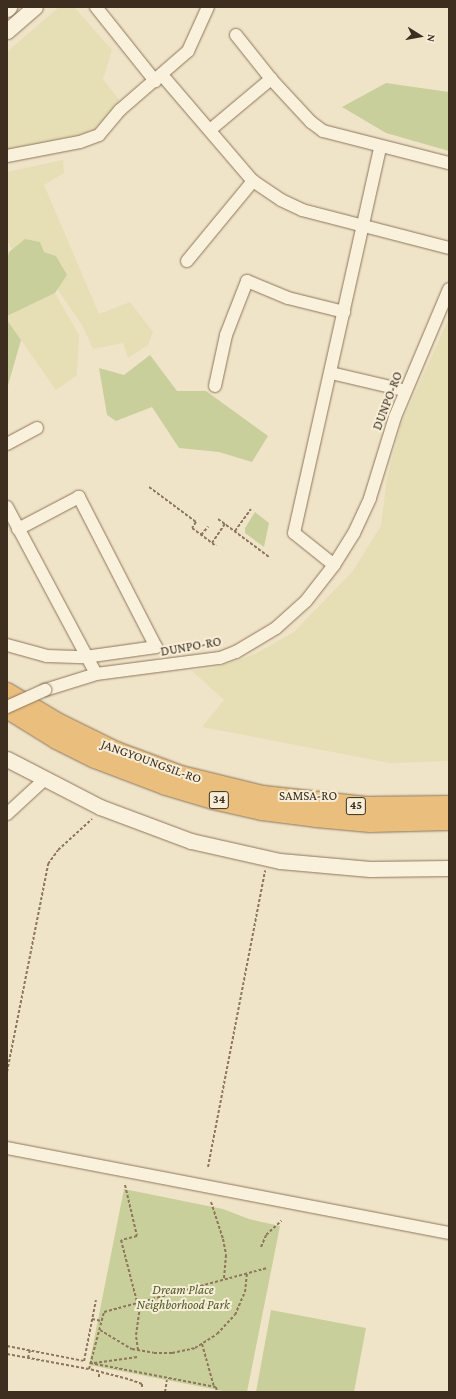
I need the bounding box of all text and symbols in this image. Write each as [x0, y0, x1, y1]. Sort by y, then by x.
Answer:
north arrow [400, 16, 440, 56]
text: N [425, 33, 438, 43]
street label: DUNPO-RO [370, 370, 406, 432]
street label: DUNPO-RO [159, 634, 223, 660]
street label: JANGYOUNGSIL-RO [99, 737, 203, 787]
street label: SAMSA-RO [279, 788, 337, 804]
road number: 34 [208, 790, 230, 810]
road number: 45 [345, 796, 367, 816]
park label: Dream Place Neighborhood Park [136, 1283, 230, 1314]

